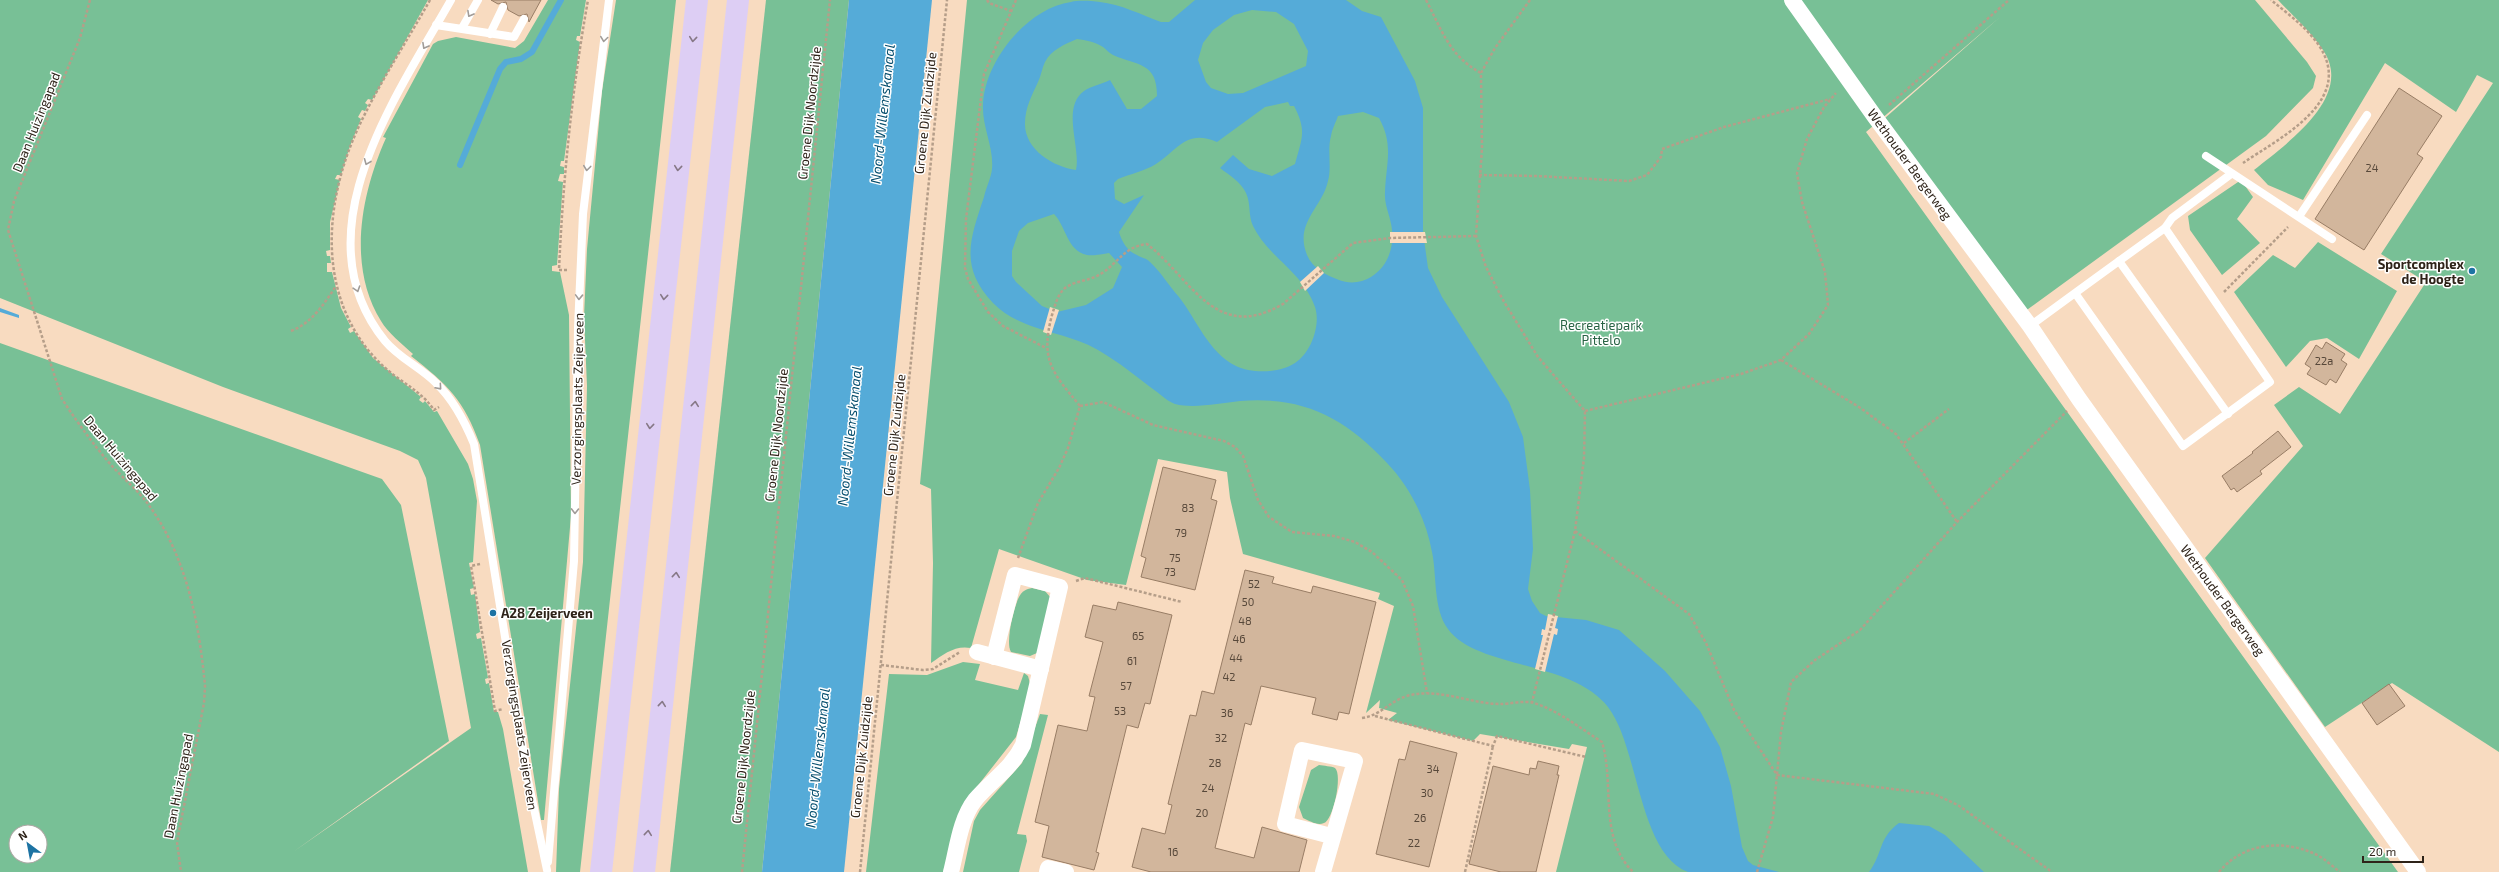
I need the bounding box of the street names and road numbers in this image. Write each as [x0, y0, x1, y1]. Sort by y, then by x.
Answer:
street label: Groene Dijk Noordzijde [794, 46, 824, 180]
street label: Groene Dijk Zuidzijde [911, 51, 939, 175]
street label: Daan Huizingapad [9, 70, 63, 174]
street label: Wethouder Bergerweg [1864, 105, 1956, 223]
street label: Verzorgingsplaats Zeijerveen [567, 313, 587, 485]
street label: Groene Dijk Noordzijde [761, 368, 791, 502]
street label: Groene Dijk Zuidzijde [880, 373, 908, 497]
street label: Daan Huizingapad [81, 412, 161, 504]
street label: Wethouder Bergerweg [2177, 541, 2269, 659]
street label: Verzorgingsplaats Zeijerveen [499, 639, 541, 811]
street label: Groene Dijk Noordzijde [728, 690, 758, 824]
street label: Groene Dijk Zuidzijde [847, 695, 875, 819]
street label: Daan Huizingapad [160, 732, 196, 840]

